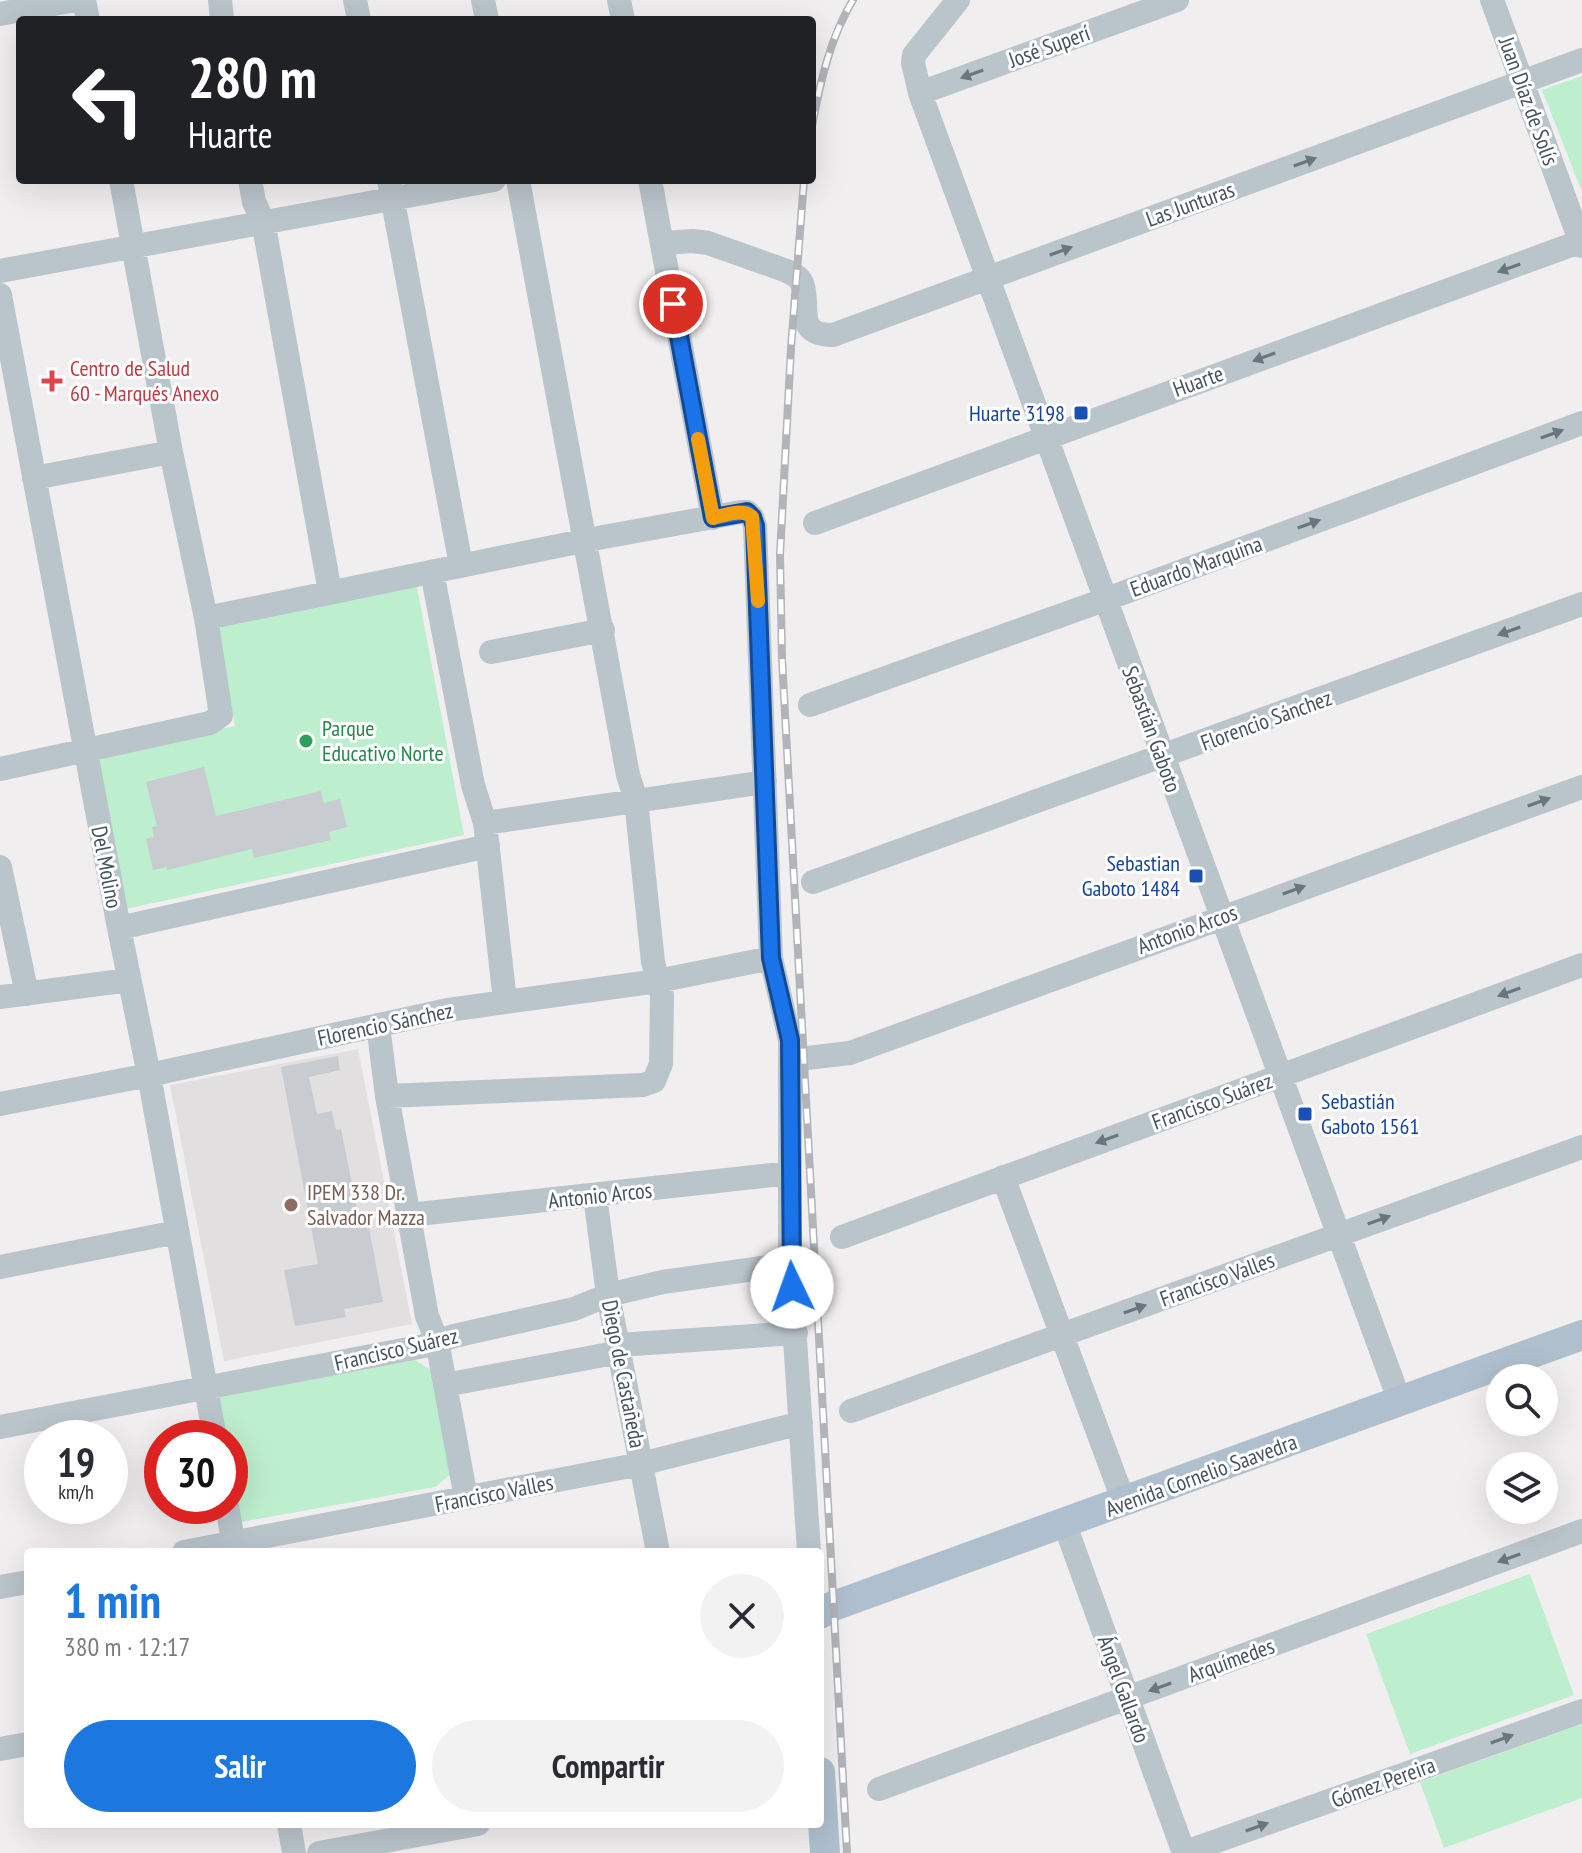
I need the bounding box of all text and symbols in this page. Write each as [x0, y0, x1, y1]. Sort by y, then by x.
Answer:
street label: José Superí [1004, 18, 1094, 74]
street label: Juan Díaz de Solís [1492, 32, 1565, 169]
text: 280 m [188, 41, 317, 113]
icon: left [56, 48, 160, 152]
one-way arrow [960, 68, 984, 81]
text: Huarte [188, 111, 273, 158]
one-way arrow [1293, 155, 1317, 167]
street label: Las Junturas [1142, 175, 1238, 233]
one-way arrow [1049, 244, 1073, 257]
one-way arrow [1497, 262, 1521, 274]
pin [639, 270, 707, 338]
icon: arrive [651, 282, 695, 326]
one-way arrow [1252, 351, 1276, 363]
place label: Centro de Salud 60 - Marqués Anexo [70, 354, 219, 407]
street label: Huarte [1169, 359, 1227, 403]
marker: Centro de Salud 60 - Marqués Anexo [41, 370, 63, 392]
place label: Huarte 3198 [969, 399, 1065, 427]
marker: Huarte 3198 [1072, 404, 1090, 422]
one-way arrow [1541, 427, 1565, 440]
one-way arrow [1297, 517, 1321, 530]
street label: Eduardo Marquina [1126, 529, 1266, 603]
one-way arrow [1497, 625, 1521, 638]
street label: Sebastián Gaboto [1116, 662, 1188, 796]
street label: Florencio Sánchez [1197, 683, 1335, 757]
place label: Parque Educativo Norte [322, 714, 444, 767]
marker: Parque Educativo Norte [297, 732, 315, 750]
one-way arrow [1527, 795, 1551, 808]
street label: Del Molino [85, 824, 129, 910]
place label: Sebastian Gaboto 1484 [1082, 849, 1180, 902]
marker: Sebastian Gaboto 1484 [1187, 867, 1205, 885]
one-way arrow [1283, 884, 1307, 896]
street label: Antonio Arcos [1133, 898, 1241, 960]
one-way arrow [1497, 986, 1521, 999]
street label: Florencio Sánchez [315, 996, 455, 1052]
street label: Francisco Suárez [1148, 1066, 1276, 1136]
place label: Sebastián Gaboto 1561 [1321, 1087, 1419, 1140]
marker: Sebastián Gaboto 1561 [1296, 1105, 1314, 1123]
one-way arrow [1095, 1133, 1119, 1146]
street label: Antonio Arcos [547, 1176, 653, 1214]
place label: IPEM 338 Dr. Salvador Mazza [307, 1178, 425, 1231]
marker: IPEM 338 Dr. Salvador Mazza [282, 1196, 300, 1214]
one-way arrow [1367, 1214, 1391, 1226]
position arrow [750, 1245, 834, 1329]
street label: Francisco Valles [1156, 1245, 1278, 1313]
street label: Diego de Castañeda [596, 1298, 652, 1450]
one-way arrow [1123, 1302, 1147, 1314]
street label: Francisco Suárez [332, 1321, 461, 1377]
map controls [1486, 1364, 1558, 1524]
button: search [1486, 1364, 1558, 1436]
speed limit sign: 30 [144, 1420, 248, 1524]
street label: Avenida Cornelio Saavedra [1102, 1427, 1300, 1523]
text: 19 [57, 1436, 95, 1488]
button: layers [1486, 1452, 1558, 1524]
street label: Francisco Valles [433, 1468, 555, 1518]
text: km/h [58, 1479, 94, 1505]
one-way arrow [1497, 1552, 1521, 1565]
text: 1 min [64, 1569, 161, 1631]
button: close [700, 1574, 784, 1658]
text: 380 m · 12:17 [64, 1630, 190, 1663]
street label: Ángel Gallardo [1092, 1632, 1156, 1746]
street label: Arquímedes [1184, 1632, 1278, 1688]
one-way arrow [1148, 1681, 1172, 1693]
button: Salir [64, 1720, 416, 1812]
button: Compartir [432, 1720, 784, 1812]
one-way arrow [1490, 1733, 1514, 1745]
street label: Gómez Pereira [1327, 1750, 1439, 1814]
one-way arrow [1245, 1820, 1269, 1832]

